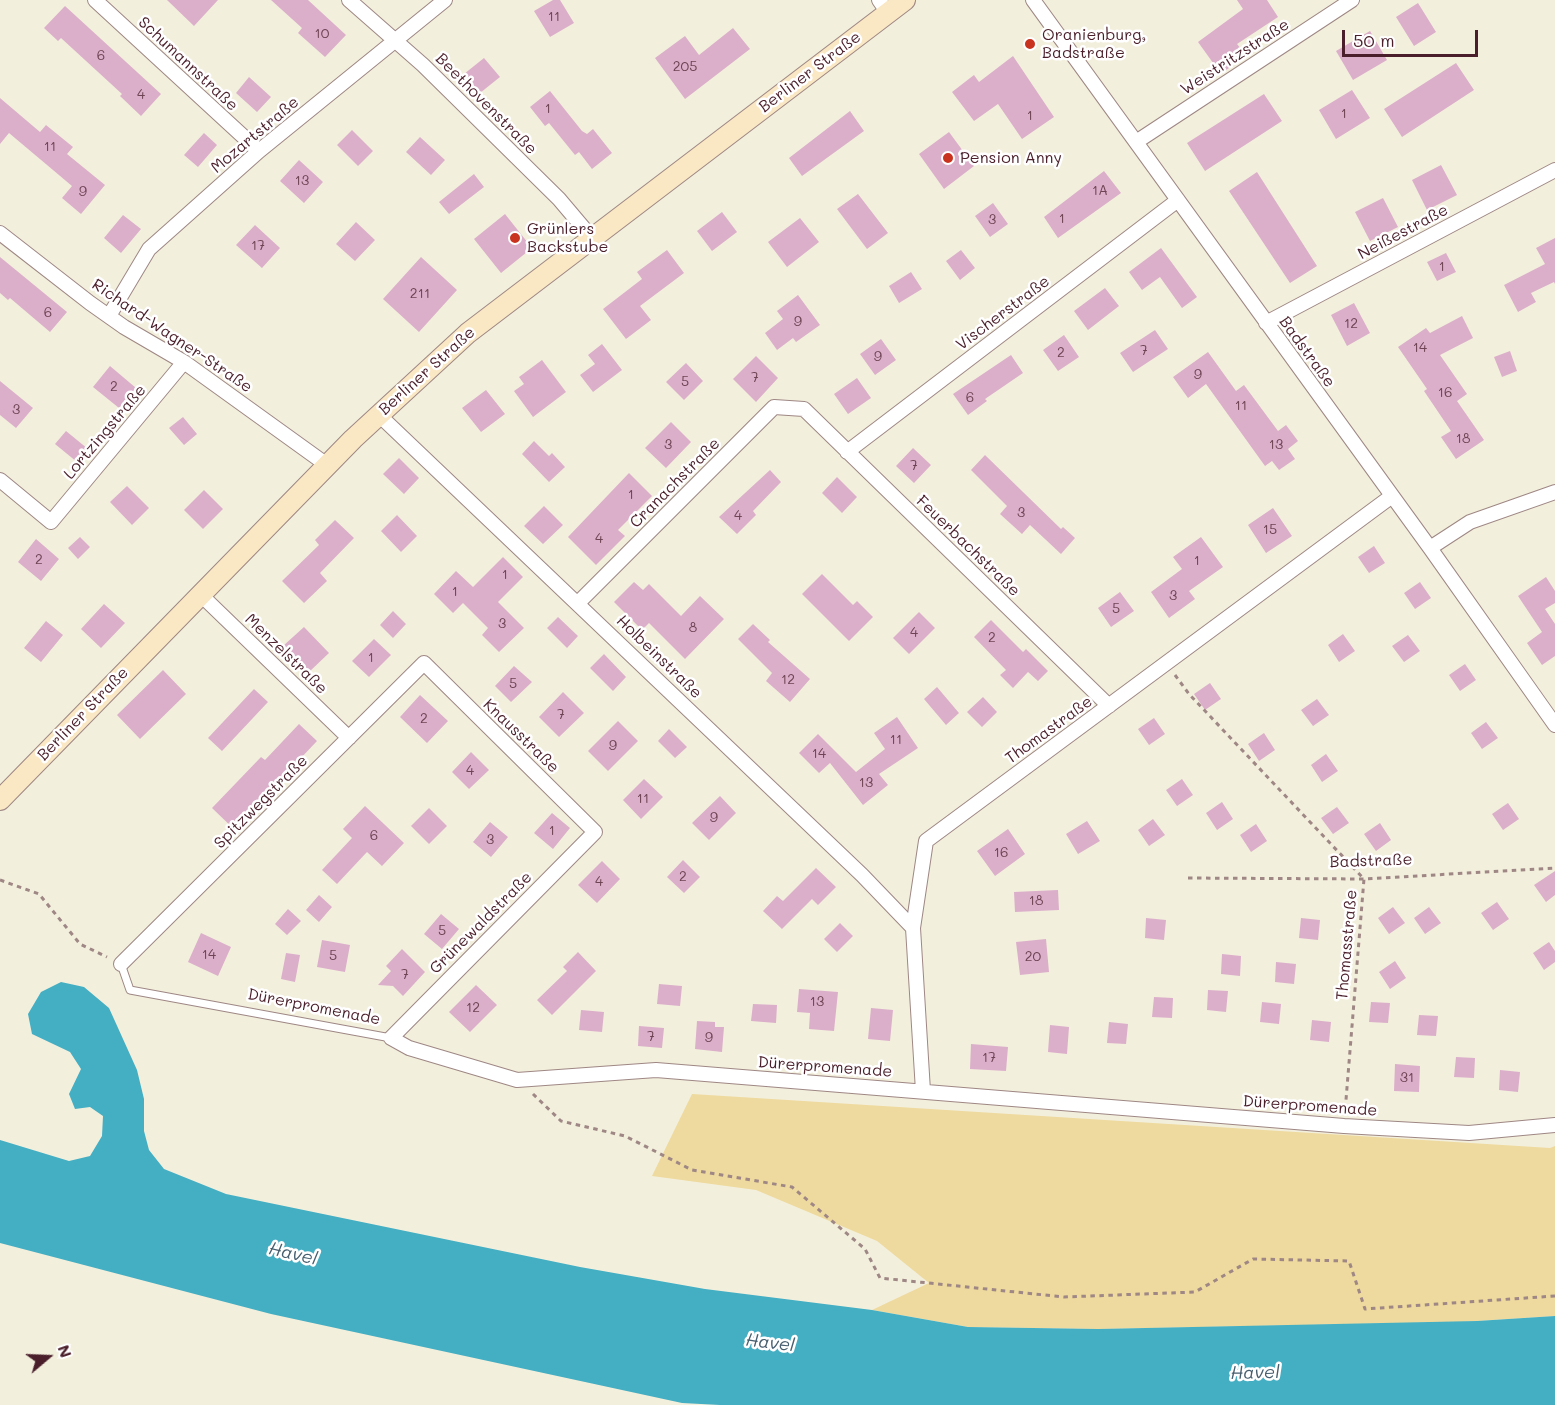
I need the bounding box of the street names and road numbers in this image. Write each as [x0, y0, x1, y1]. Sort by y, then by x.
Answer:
street label: Schumannstraße [134, 13, 242, 115]
street label: Weistritzstraße [1177, 15, 1293, 99]
street label: Berliner Straße [755, 27, 865, 117]
street label: Beethovenstraße [431, 49, 541, 159]
street label: Mozartstraße [207, 93, 303, 177]
street label: Neißestraße [1355, 200, 1451, 264]
street label: Vischerstraße [952, 272, 1054, 354]
street label: Richard-Wagner-Straße [88, 275, 256, 397]
street label: Badstraße [1275, 313, 1339, 391]
street label: Berliner Straße [375, 323, 479, 419]
street label: Lortzingstraße [60, 381, 150, 483]
street label: Cranachstraße [626, 434, 724, 532]
street label: Feuerbachstraße [912, 492, 1024, 600]
street label: Menzelstraße [241, 610, 331, 698]
street label: Holbeinstraße [612, 611, 706, 703]
street label: Berliner Straße [33, 663, 133, 765]
street label: Thomastraße [1002, 692, 1096, 768]
street label: Knausstraße [479, 695, 563, 777]
street label: Spitzwegstraße [210, 751, 312, 853]
street label: Badstraße [1329, 850, 1413, 872]
street label: Grünewaldstraße [426, 868, 536, 978]
street label: Thomasstraße [1333, 889, 1361, 1001]
street label: Dürerpromenade [246, 985, 382, 1029]
street label: Dürerpromenade [757, 1053, 893, 1081]
street label: Dürerpromenade [1242, 1092, 1378, 1120]

